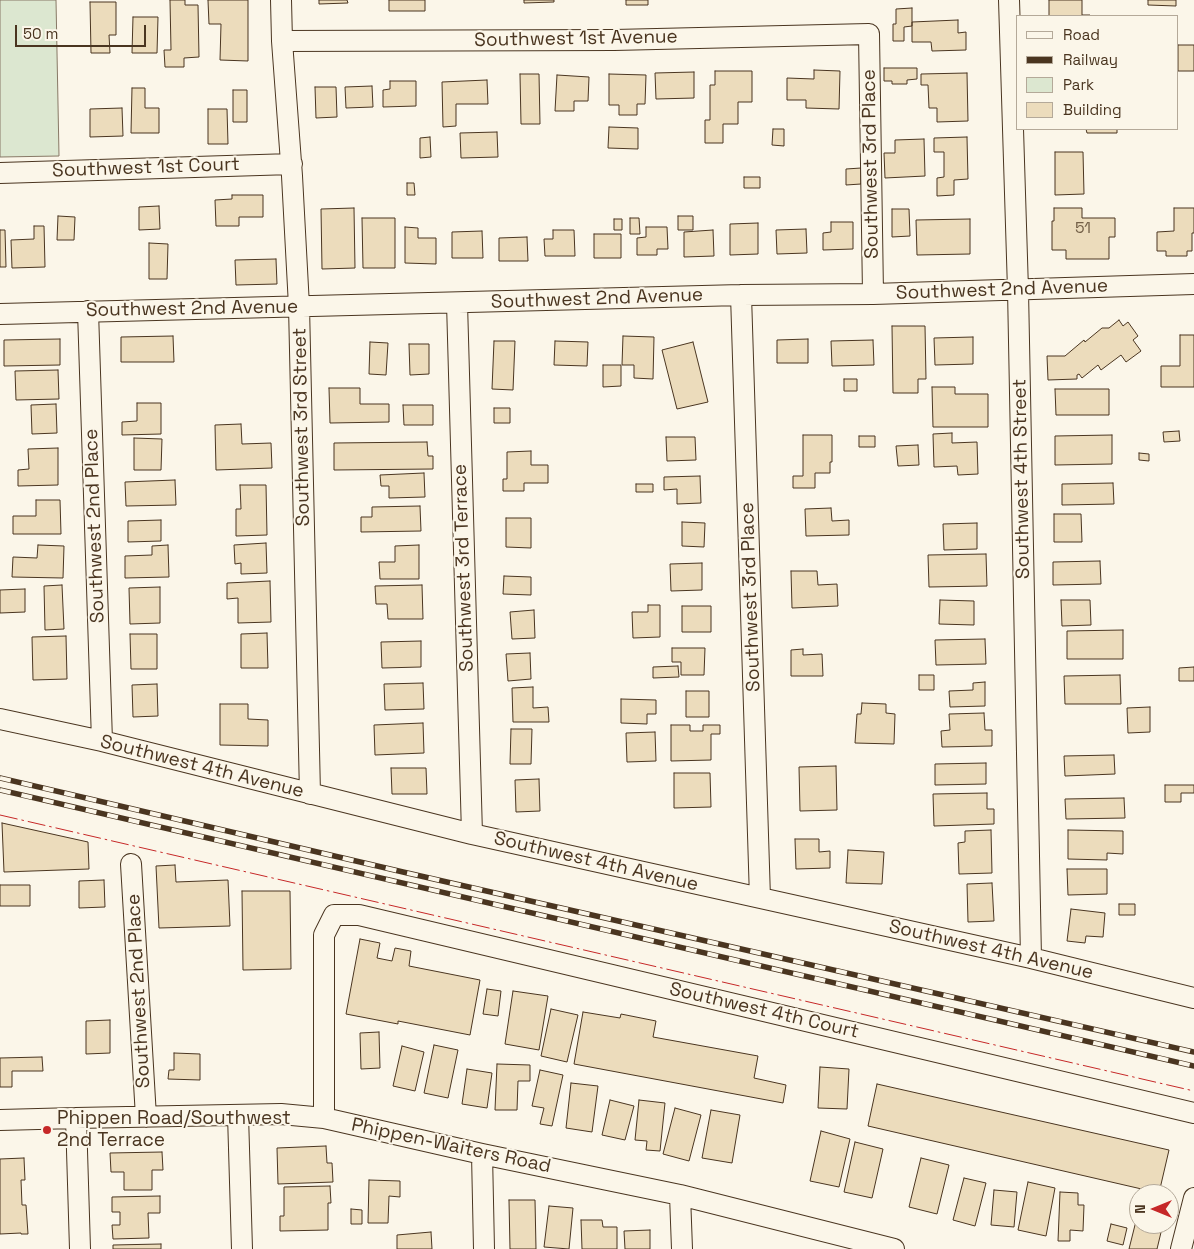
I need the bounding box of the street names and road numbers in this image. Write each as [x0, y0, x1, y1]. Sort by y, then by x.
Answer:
street label: Southwest 1st Avenue [474, 26, 678, 52]
street label: Southwest 3rd Place [858, 69, 884, 259]
street label: Southwest 1st Court [52, 153, 240, 183]
street label: Southwest 2nd Avenue [895, 275, 1109, 305]
street label: Southwest 2nd Avenue [490, 284, 704, 314]
street label: Southwest 2nd Avenue [86, 296, 298, 322]
street label: Southwest 3rd Street [289, 328, 315, 526]
street label: Southwest 4th Street [1009, 379, 1035, 579]
street label: Southwest 2nd Place [80, 428, 110, 624]
street label: Southwest 3rd Terrace [449, 464, 479, 672]
street label: Southwest 3rd Place [736, 502, 766, 692]
street label: Southwest 4th Avenue [98, 731, 306, 803]
street label: Southwest 4th Avenue [491, 827, 701, 897]
street label: Southwest 2nd Place [123, 893, 155, 1089]
street label: Southwest 4th Avenue [886, 915, 1096, 985]
street label: Southwest 4th Court [667, 978, 861, 1044]
street label: Phippen-Waiters Road [349, 1114, 553, 1178]

